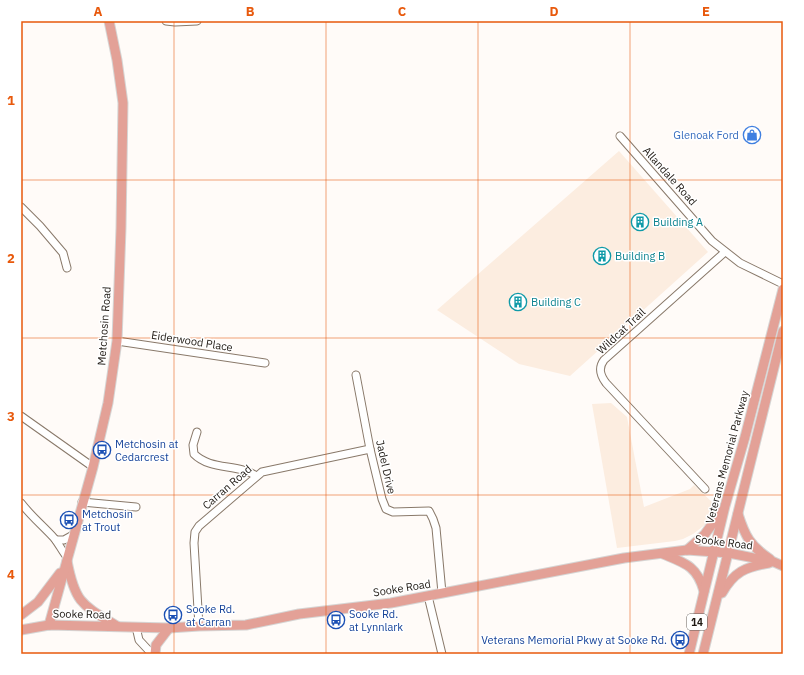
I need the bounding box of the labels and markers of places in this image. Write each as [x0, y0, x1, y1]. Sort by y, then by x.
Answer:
shop icon: Glenoak Ford [742, 125, 762, 145]
place label: Glenoak Ford [673, 128, 739, 142]
building icon: Building A [630, 212, 650, 232]
place label: Building A [653, 215, 703, 229]
building icon: Building B [592, 246, 612, 266]
place label: Building B [615, 249, 665, 263]
building icon: Building C [508, 292, 528, 312]
place label: Building C [531, 295, 581, 309]
place label: Metchosin at Cedarcrest [115, 437, 179, 464]
bus stop icon: Metchosin at Cedarcrest [92, 440, 112, 460]
place label: Metchosin at Trout [82, 507, 133, 534]
bus stop icon: Metchosin at Trout [59, 510, 79, 530]
place label: Sooke Rd. at Carran [186, 602, 235, 629]
bus stop icon: Sooke Rd. at Carran [163, 605, 183, 625]
place label: Sooke Rd. at Lynnlark [349, 607, 403, 634]
bus stop icon: Sooke Rd. at Lynnlark [326, 610, 346, 630]
bus stop icon: Veterans Memorial Pkwy at Sooke Rd. [670, 630, 690, 650]
place label: Veterans Memorial Pkwy at Sooke Rd. [481, 633, 667, 647]

